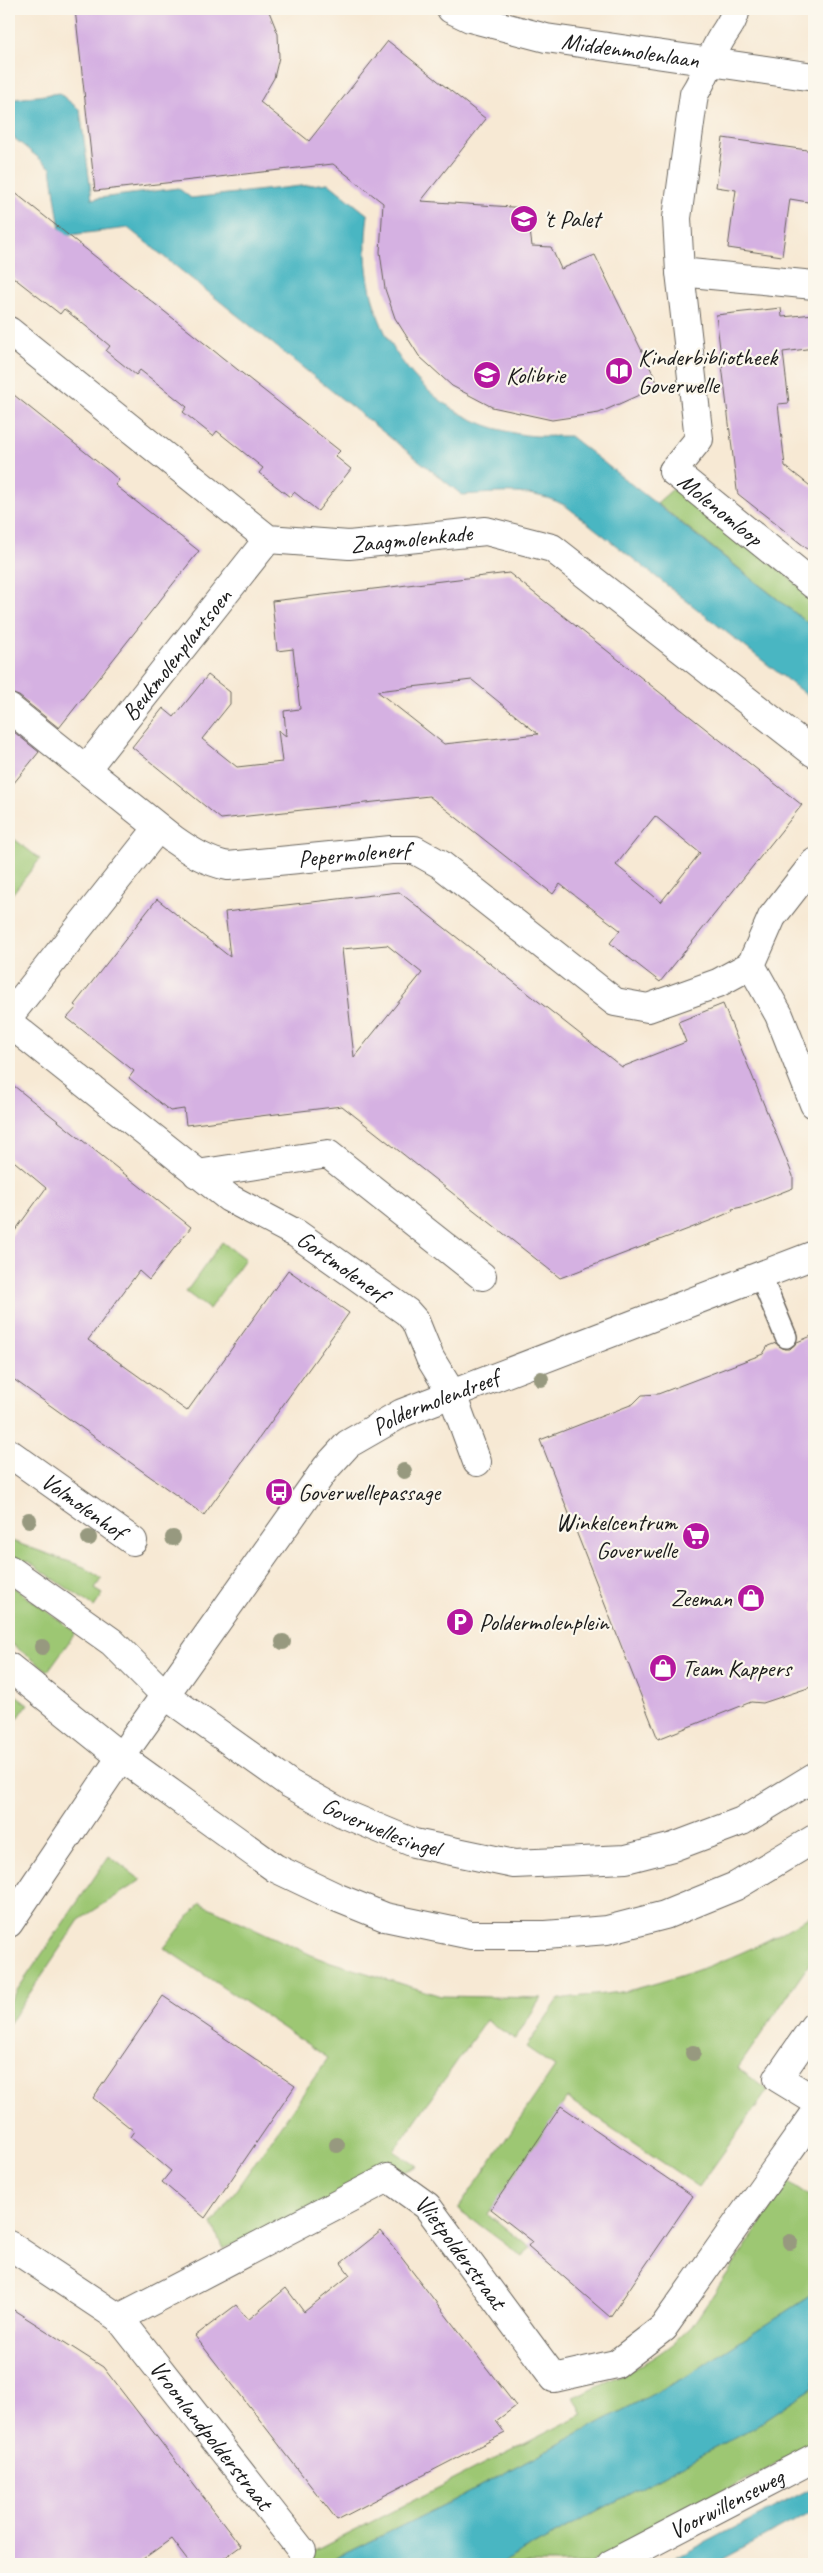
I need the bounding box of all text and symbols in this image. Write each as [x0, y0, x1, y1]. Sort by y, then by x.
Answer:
street label: Middenmolenlaan [560, 25, 701, 75]
school or university icon: 't Palet [509, 204, 539, 234]
place label: 't Palet [543, 204, 603, 234]
place label: Kinderbibliotheek Goverwelle [638, 342, 779, 400]
library icon: Kinderbibliotheek Goverwelle [604, 356, 634, 386]
school or university icon: Kolibrie [472, 360, 502, 390]
place label: Kolibrie [506, 360, 567, 390]
street label: Molenomloop [672, 466, 770, 554]
street label: Zaagmolenkade [349, 517, 476, 560]
street label: Beukmolenplantsoen [115, 581, 239, 727]
street label: Pepermolenerf [297, 835, 415, 874]
street label: Gortmolenerf [291, 1224, 398, 1312]
street label: Poldermolendreef [367, 1360, 508, 1442]
street label: Volmolenhof [35, 1466, 136, 1549]
bus stop icon: Goverwellepassage [264, 1477, 294, 1507]
place label: Goverwellepassage [298, 1477, 442, 1507]
place label: Winkelcentrum Goverwelle [556, 1507, 679, 1565]
supermarket icon: Winkelcentrum Goverwelle [681, 1521, 711, 1551]
place label: Zeeman [671, 1583, 732, 1613]
shop icon: Zeeman [736, 1583, 766, 1613]
parking icon: Poldermolenplein [445, 1607, 475, 1637]
place label: Poldermolenplein [479, 1607, 610, 1637]
shop icon: Team Kappers [648, 1653, 678, 1683]
place label: Team Kappers [682, 1653, 793, 1683]
street label: Goverwellesingel [317, 1790, 447, 1864]
street label: Vlietpolderstraat [409, 2187, 514, 2317]
street label: Vroonlandpolderstraat [143, 2354, 280, 2518]
street label: Voorwillenseweg [664, 2460, 791, 2546]

